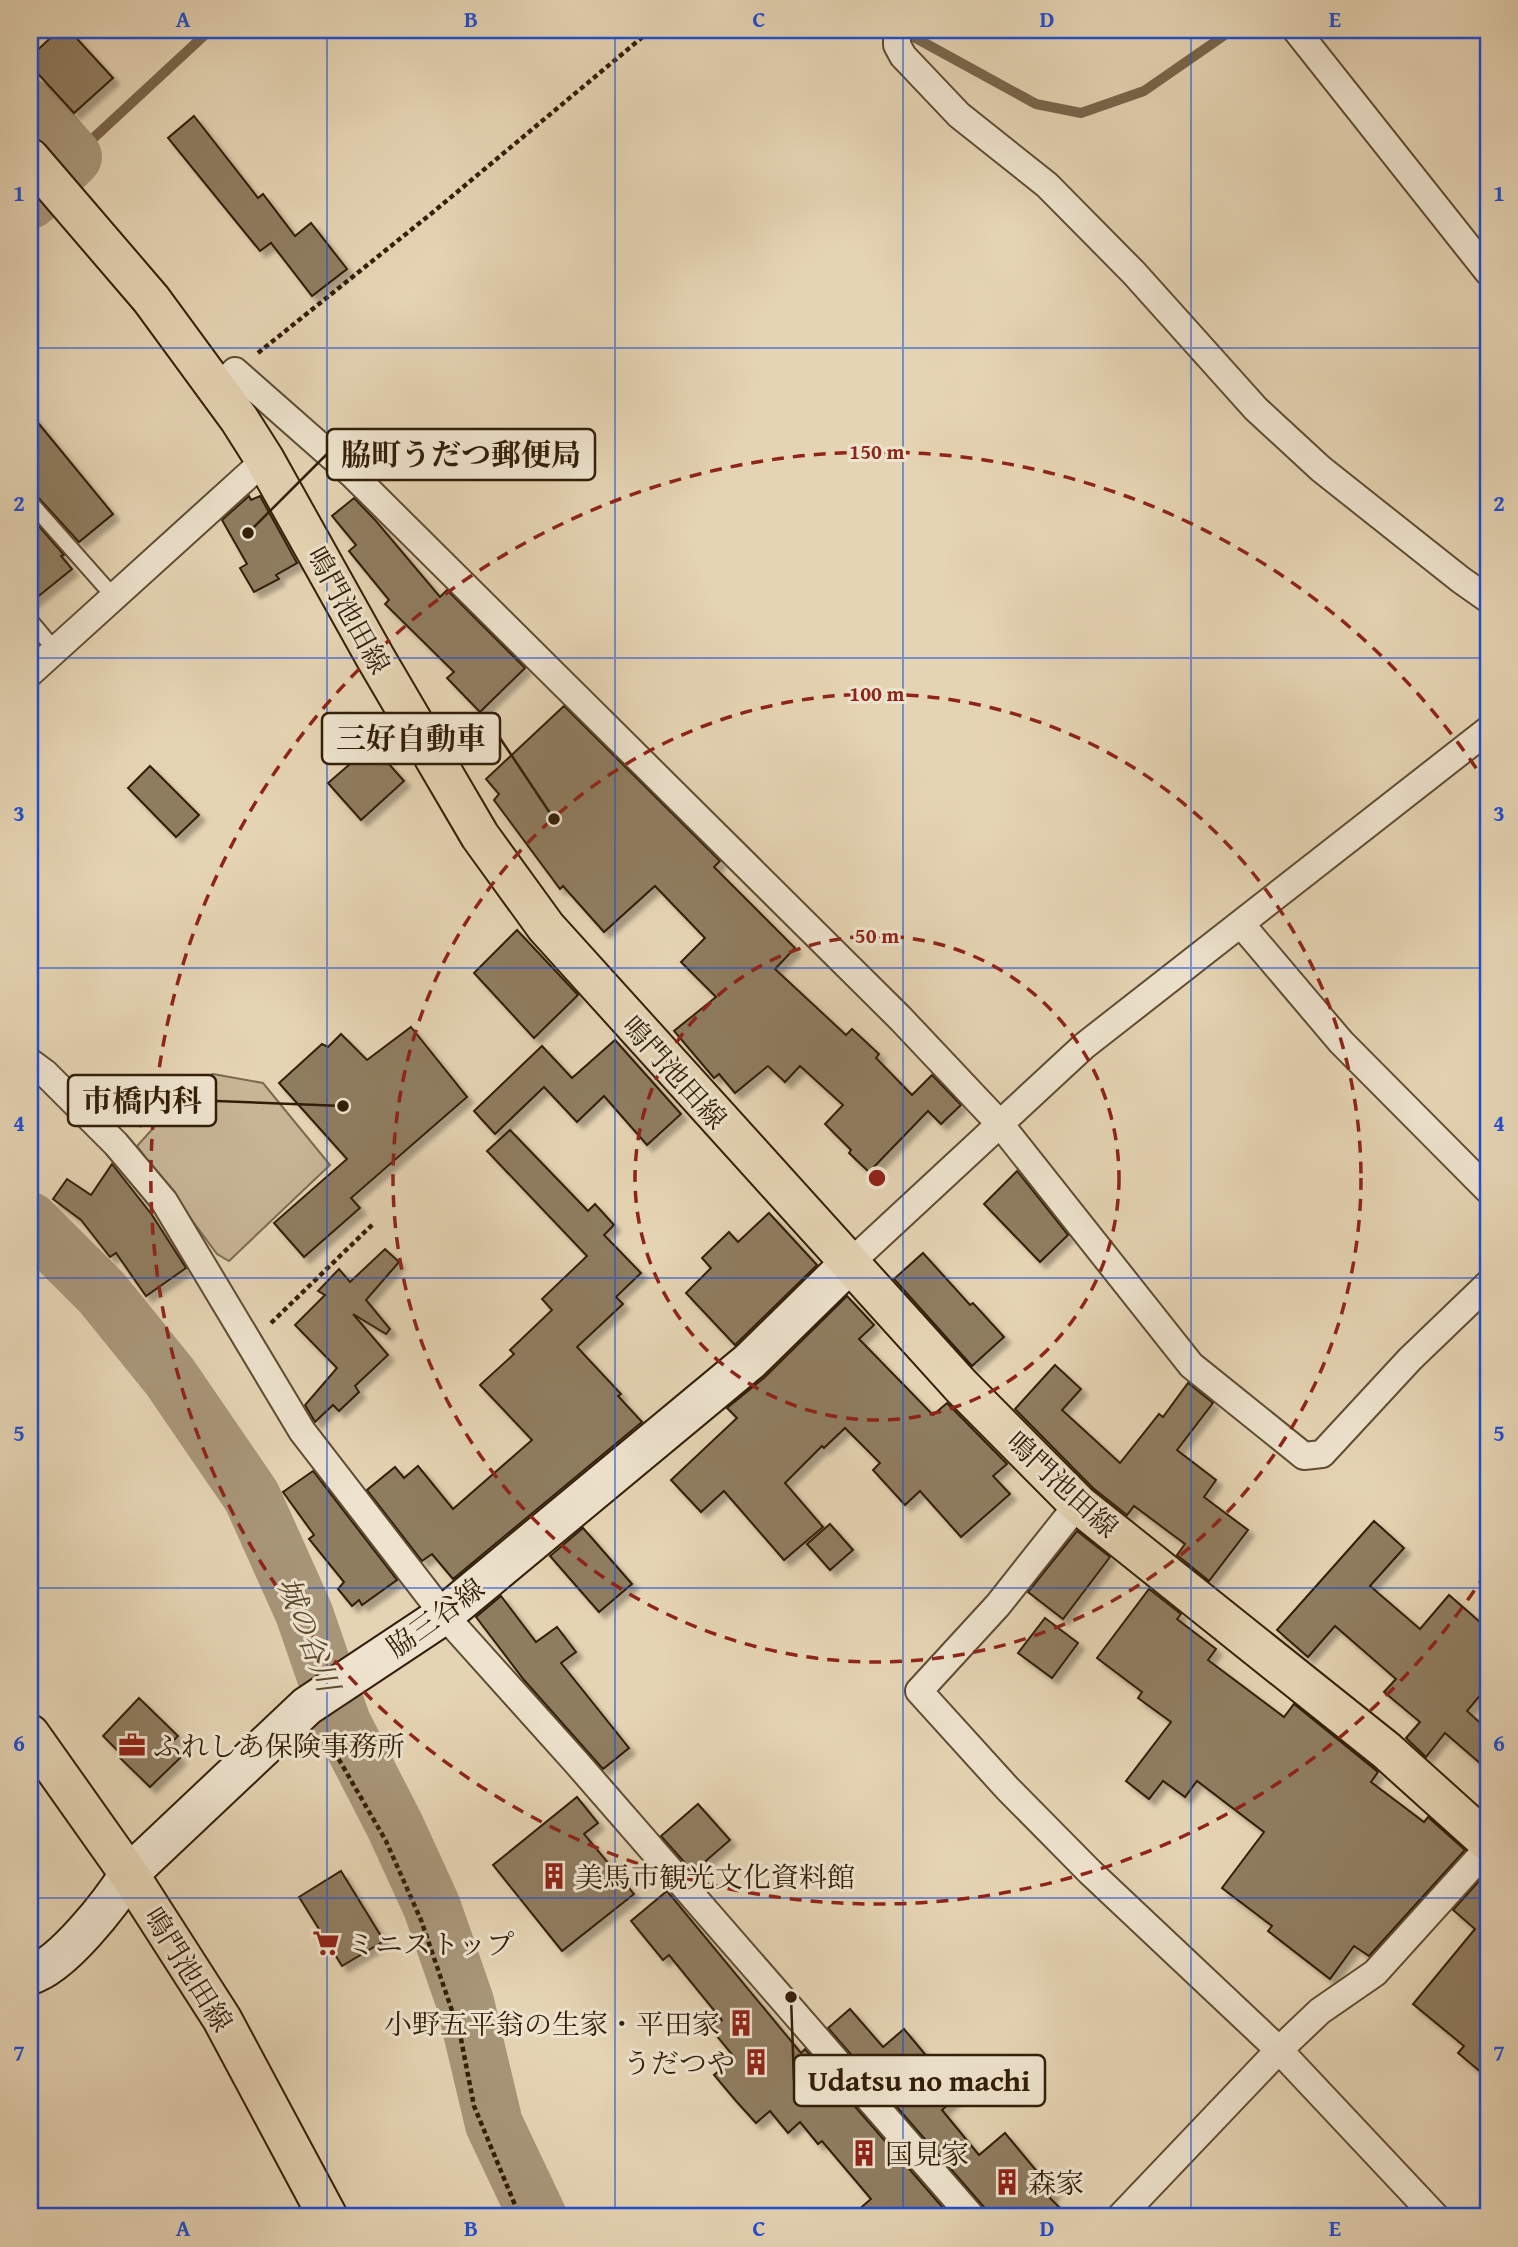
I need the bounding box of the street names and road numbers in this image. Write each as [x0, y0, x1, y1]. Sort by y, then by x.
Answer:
street label: 鳴門池田線 [297, 539, 401, 681]
street label: 鳴門池田線 [613, 1006, 737, 1138]
street label: 鳴門池田線 [998, 1421, 1128, 1547]
street label: 脇三谷線 [378, 1567, 492, 1667]
street label: 鳴門池田線 [135, 1899, 243, 2039]

